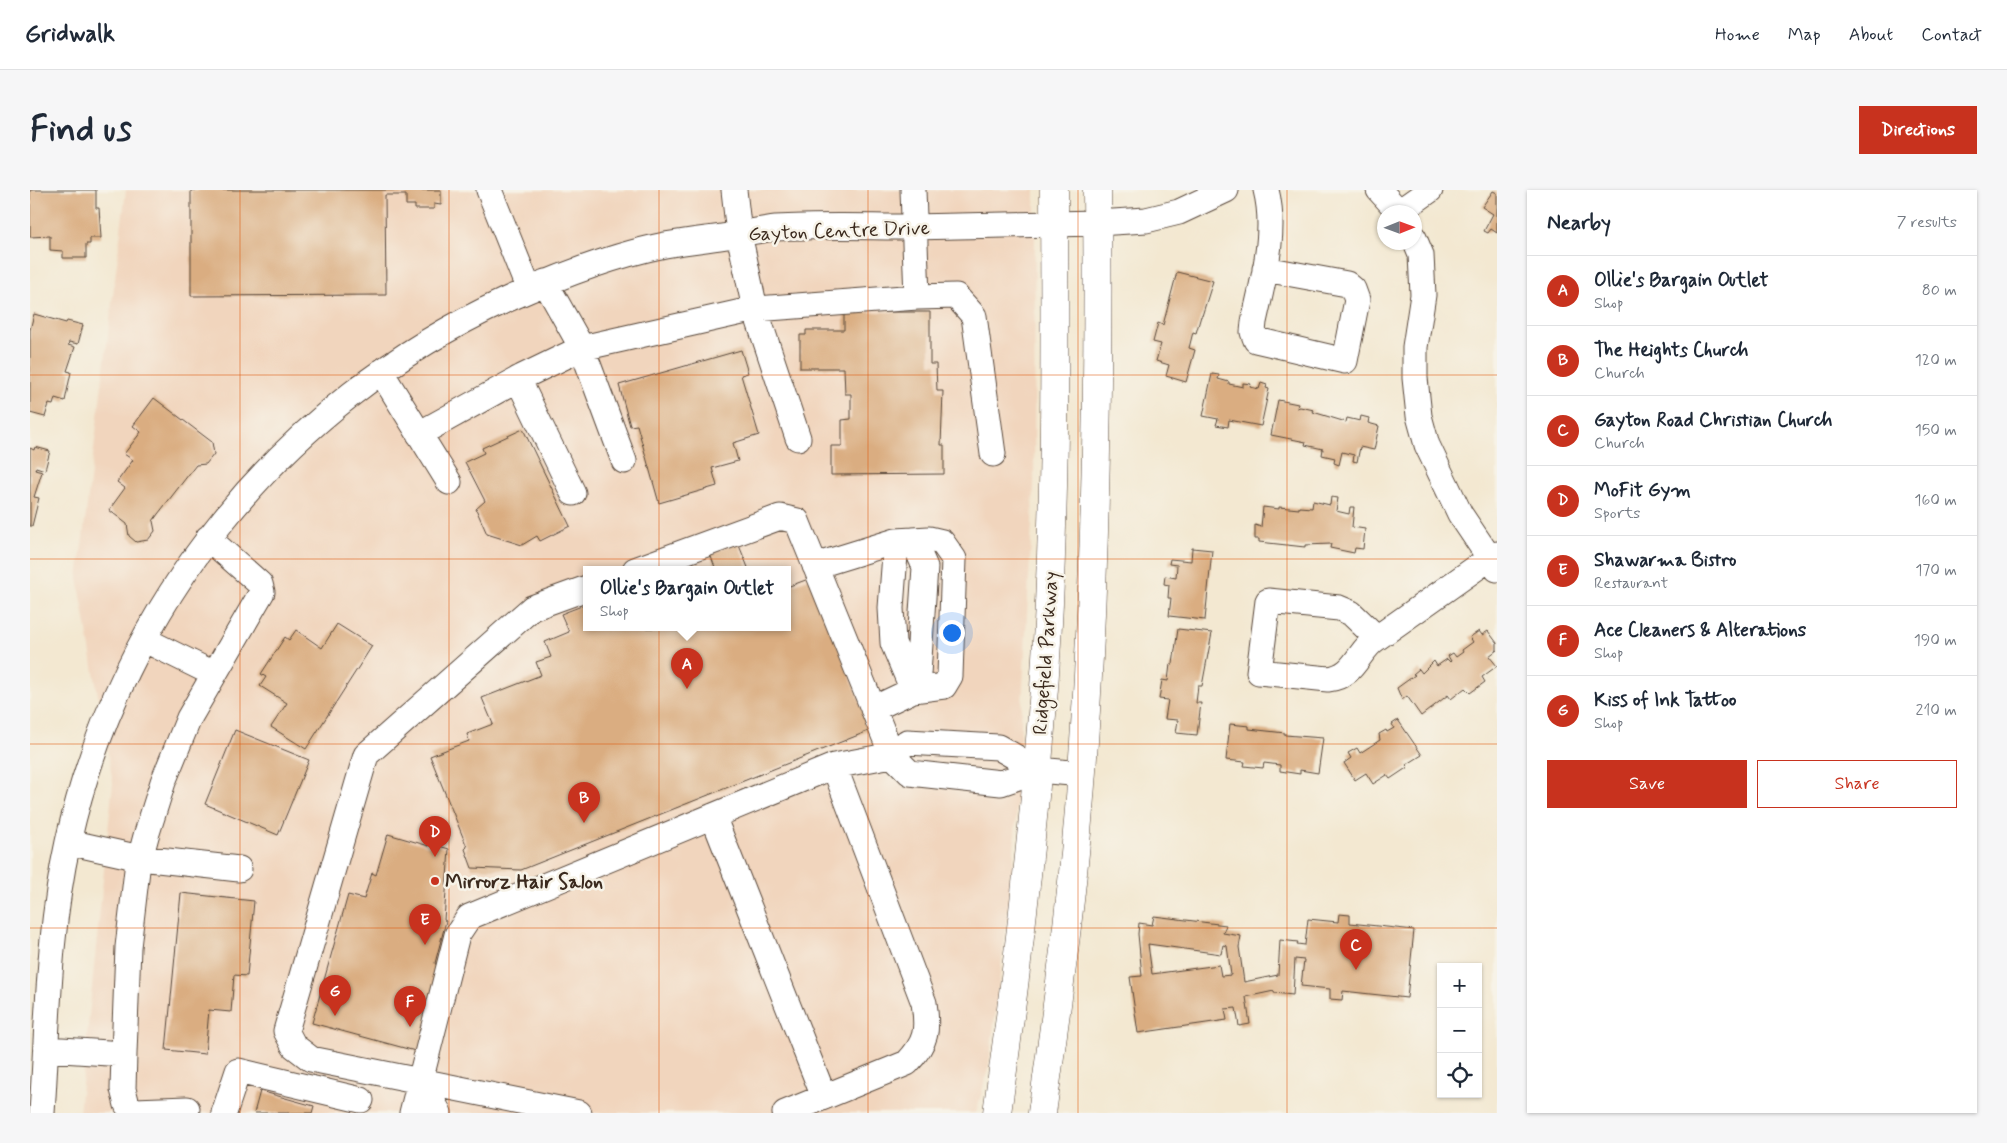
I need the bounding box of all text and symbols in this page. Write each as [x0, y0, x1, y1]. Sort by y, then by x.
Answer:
text: Gridwalk [25, 19, 115, 50]
text: Home [1715, 23, 1760, 47]
text: Map [1788, 23, 1821, 47]
text: About [1849, 23, 1893, 47]
text: Contact [1921, 23, 1982, 47]
button: Directions [1859, 106, 1977, 154]
text: Find us [30, 107, 132, 153]
north arrow [1377, 205, 1422, 250]
text: Nearby [1547, 209, 1611, 237]
text: 7 results [1897, 212, 1957, 233]
street label: Gayton Centre Drive [748, 215, 930, 248]
text: Ollie's Bargain Outlet [1594, 268, 1769, 293]
text: A [1558, 280, 1568, 301]
text: 80 m [1922, 280, 1957, 301]
text: Shop [1594, 293, 1623, 314]
text: The Heights Church [1594, 338, 1748, 363]
text: B [1558, 350, 1568, 371]
text: 120 m [1915, 350, 1957, 371]
text: Church [1594, 363, 1645, 384]
text: Gayton Road Christian Church [1594, 408, 1832, 433]
text: C [1557, 420, 1569, 441]
text: 150 m [1915, 420, 1957, 441]
text: Church [1594, 433, 1645, 454]
text: MoFit Gym [1594, 478, 1691, 503]
text: D [1557, 490, 1569, 511]
text: 160 m [1914, 490, 1957, 511]
text: Sports [1594, 503, 1640, 524]
text: Shawarma Bistro [1594, 548, 1736, 573]
text: E [1558, 560, 1568, 581]
text: 170 m [1915, 560, 1957, 581]
popup [583, 566, 791, 631]
street label: Ridgefield Parkway [1027, 570, 1067, 736]
text: Restaurant [1594, 573, 1668, 594]
text: Ollie's Bargain Outlet [600, 576, 774, 601]
text: Shop [600, 601, 629, 622]
text: Ace Cleaners & Alterations [1594, 618, 1806, 643]
your location [939, 620, 965, 646]
text: F [1559, 630, 1567, 651]
text: 190 m [1914, 630, 1957, 651]
text: Shop [1594, 643, 1623, 664]
pin: A [671, 648, 703, 689]
text: Kiss of Ink Tattoo [1594, 688, 1736, 713]
text: G [1558, 700, 1568, 721]
text: 210 m [1916, 700, 1957, 721]
text: Shop [1594, 713, 1623, 734]
button: Save [1547, 760, 1747, 808]
button: Share [1757, 760, 1957, 808]
pin: B [568, 782, 600, 823]
pin: D [419, 816, 451, 857]
place label: Mirrorz Hair Salon [445, 869, 603, 896]
marker: Mirrorz Hair Salon [429, 875, 441, 887]
pin: E [409, 904, 441, 945]
pin: C [1340, 929, 1372, 970]
map controls [1437, 963, 1482, 1098]
button: + [1437, 963, 1482, 1008]
pin: G [319, 975, 351, 1016]
pin: F [394, 986, 426, 1027]
button: − [1437, 1008, 1482, 1053]
button: locate [1437, 1053, 1482, 1098]

